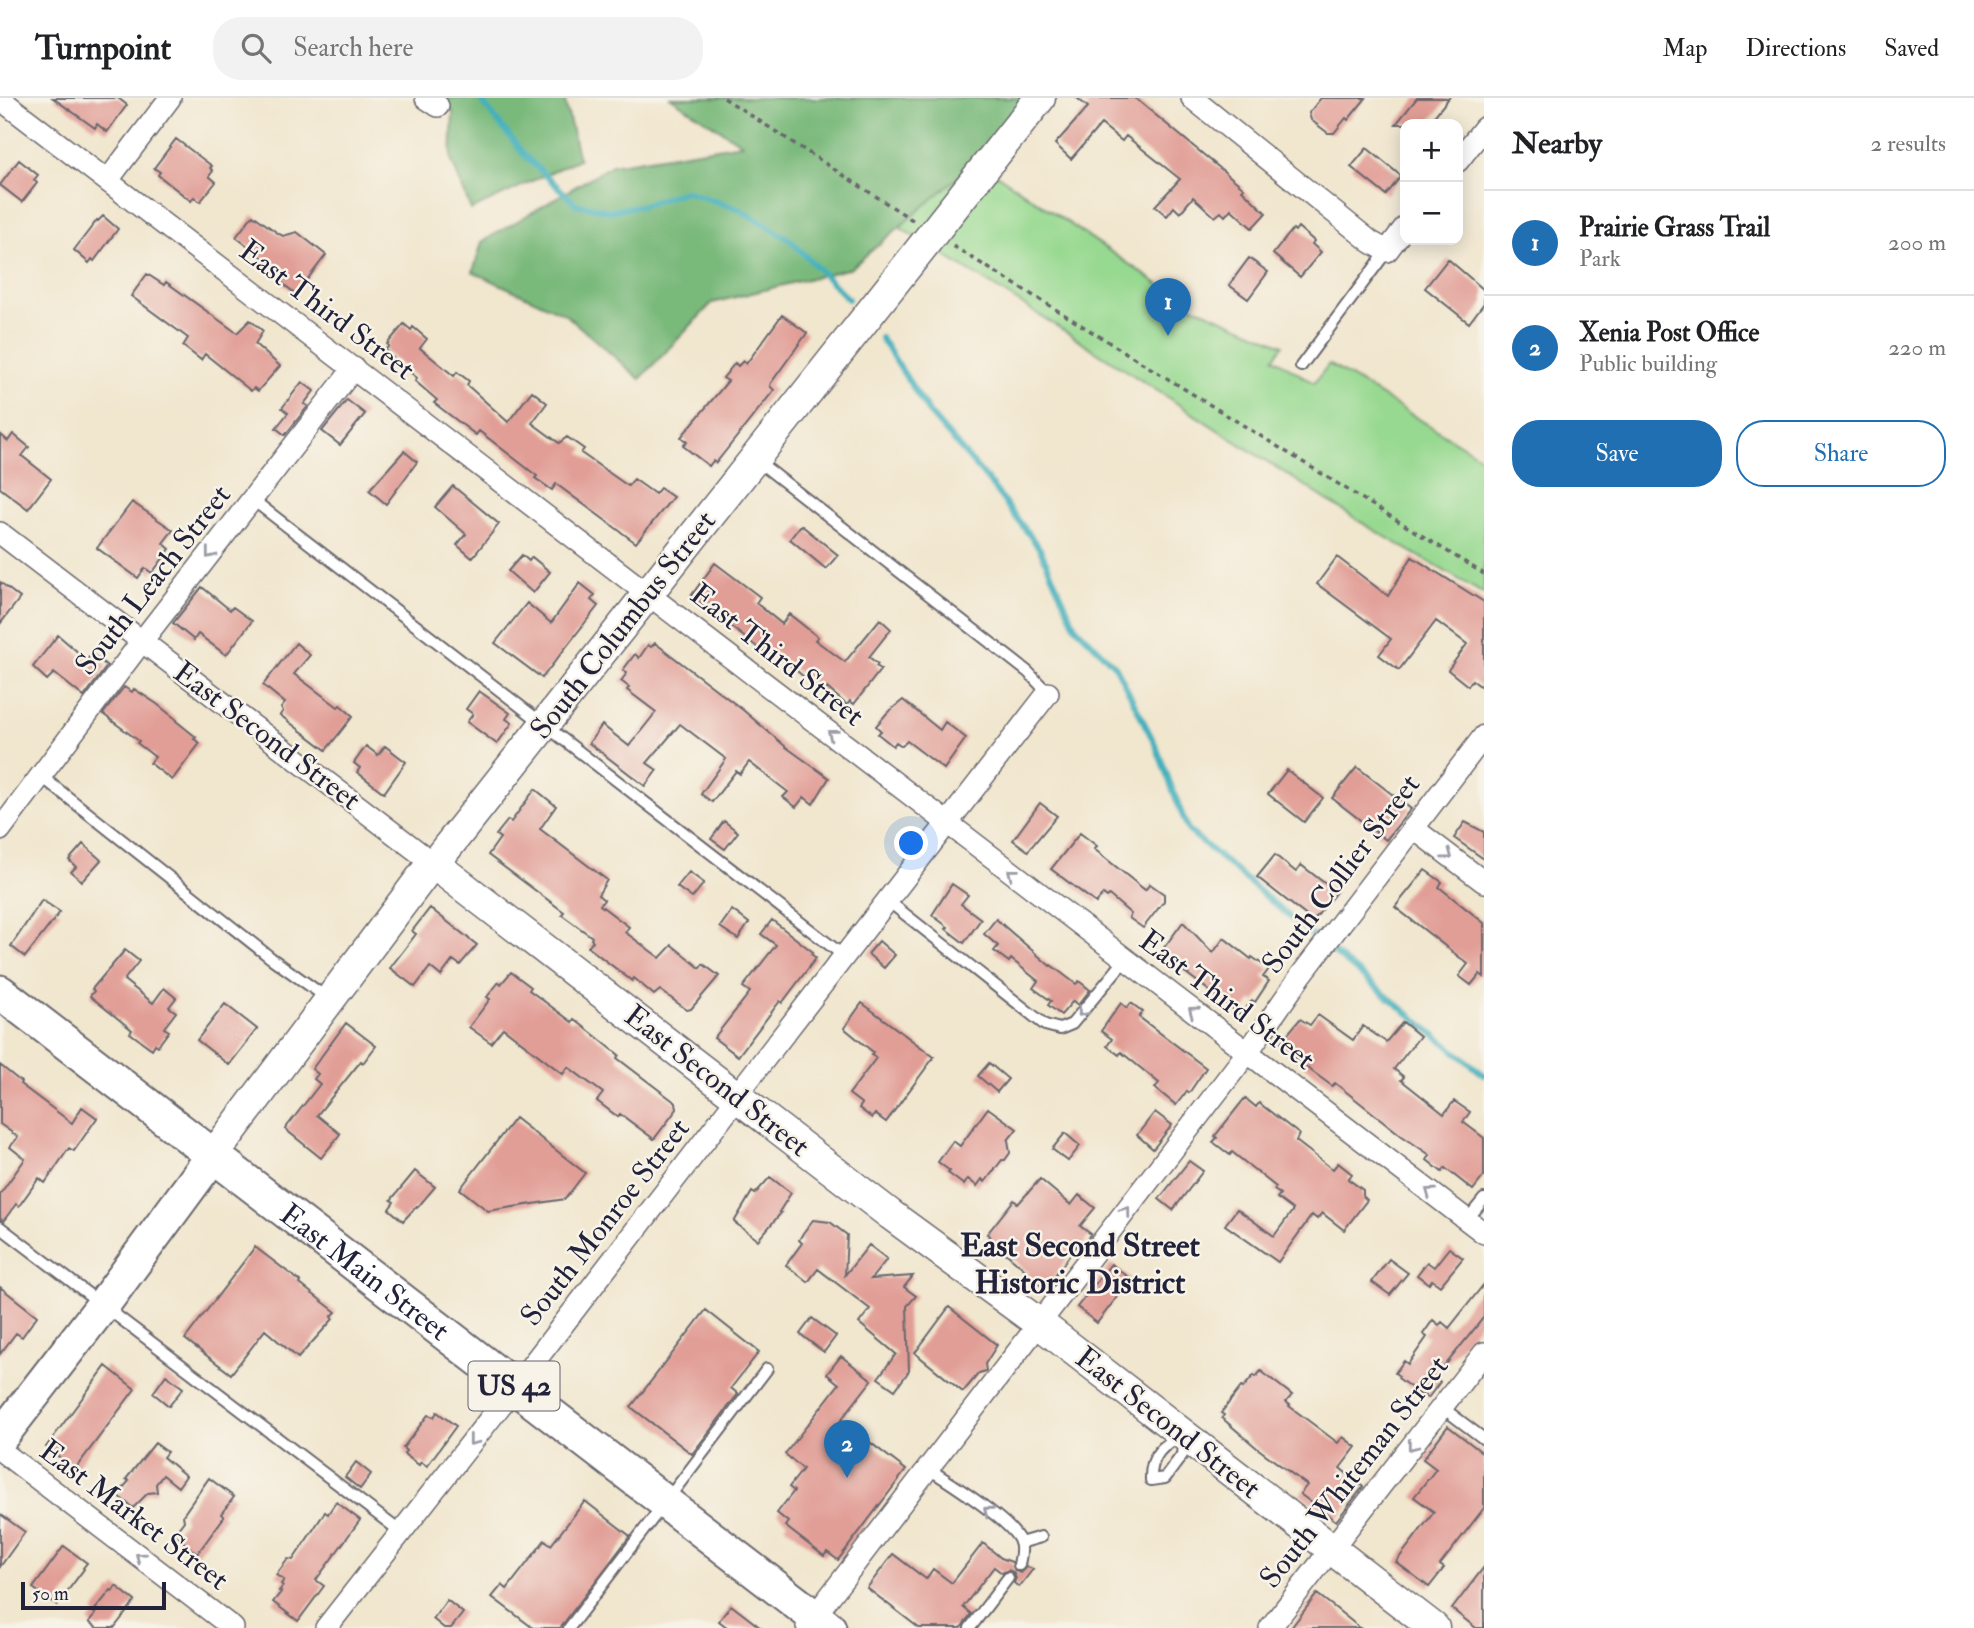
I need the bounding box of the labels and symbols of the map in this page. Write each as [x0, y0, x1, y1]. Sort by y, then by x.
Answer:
street label: East Third Street [232, 232, 422, 388]
pin: 1 [1145, 278, 1191, 336]
street label: South Leach Street [67, 477, 239, 683]
street label: South Columbus Street [522, 503, 724, 747]
one-way arrow [206, 546, 219, 558]
street label: East Third Street [683, 576, 872, 735]
street label: East Second Street [166, 654, 368, 819]
one-way arrow [827, 730, 839, 743]
street label: South Collier Street [1254, 767, 1428, 981]
your location [894, 826, 928, 860]
one-way arrow [1441, 846, 1453, 859]
one-way arrow [1007, 868, 1020, 881]
street label: East Third Street [1132, 922, 1322, 1078]
street label: East Second Street [617, 997, 817, 1165]
one-way arrow [1078, 1004, 1090, 1017]
one-way arrow [1188, 1007, 1200, 1020]
street label: South Monroe Street [512, 1111, 698, 1333]
one-way arrow [1425, 1187, 1437, 1200]
street label: East Main Street [273, 1195, 457, 1349]
one-way arrow [1118, 1206, 1131, 1219]
district label: East Second Street Historic District [960, 1226, 1200, 1303]
street label: East Second Street [1068, 1339, 1268, 1507]
street label: South Whiteman Street [1252, 1348, 1456, 1596]
road number: US 42 [468, 1362, 560, 1410]
pin: 2 [824, 1420, 870, 1478]
street label: East Market Street [32, 1432, 236, 1598]
one-way arrow [469, 1432, 481, 1445]
one-way arrow [1408, 1439, 1421, 1451]
one-way arrow [983, 1507, 996, 1519]
one-way arrow [135, 1552, 147, 1565]
scale bar [21, 1579, 166, 1611]

